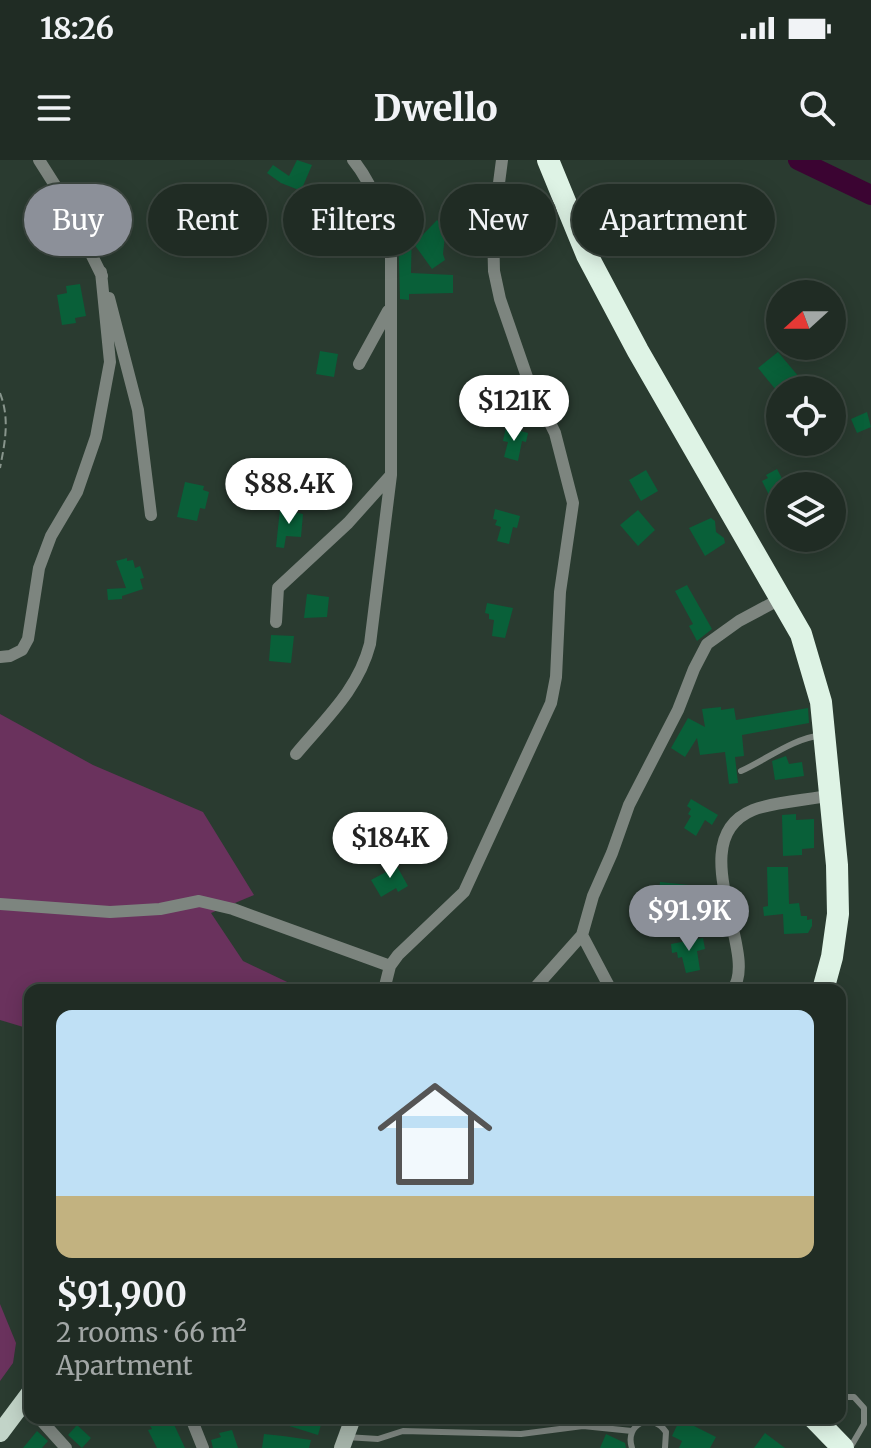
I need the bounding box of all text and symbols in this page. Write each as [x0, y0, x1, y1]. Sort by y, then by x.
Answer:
text: 18:26 [40, 9, 114, 47]
icon: menu [32, 86, 76, 130]
text: Dwello [373, 86, 498, 131]
icon: search [795, 86, 839, 130]
chip: Buy [24, 184, 132, 256]
chip: Rent [148, 184, 267, 256]
chip: Filters [283, 184, 424, 256]
chip: New [440, 184, 556, 256]
chip: Apartment [572, 184, 775, 256]
north arrow [766, 280, 846, 360]
map controls [766, 280, 846, 552]
pin: $121K [458, 375, 570, 443]
button: locate [766, 376, 846, 456]
text: $121K [477, 384, 551, 417]
pin: $88.4K [224, 458, 354, 526]
text: $88.4K [243, 467, 335, 500]
button: layers [766, 472, 846, 552]
pin: $184K [334, 812, 446, 880]
text: $184K [351, 821, 429, 854]
pin: $91.9K [624, 885, 754, 953]
text: $91.9K [647, 894, 731, 927]
icon: home [363, 1062, 507, 1206]
text: $91,900 [56, 1274, 187, 1316]
text: 2 rooms · 66 m² [56, 1316, 247, 1349]
text: Apartment [56, 1349, 193, 1382]

